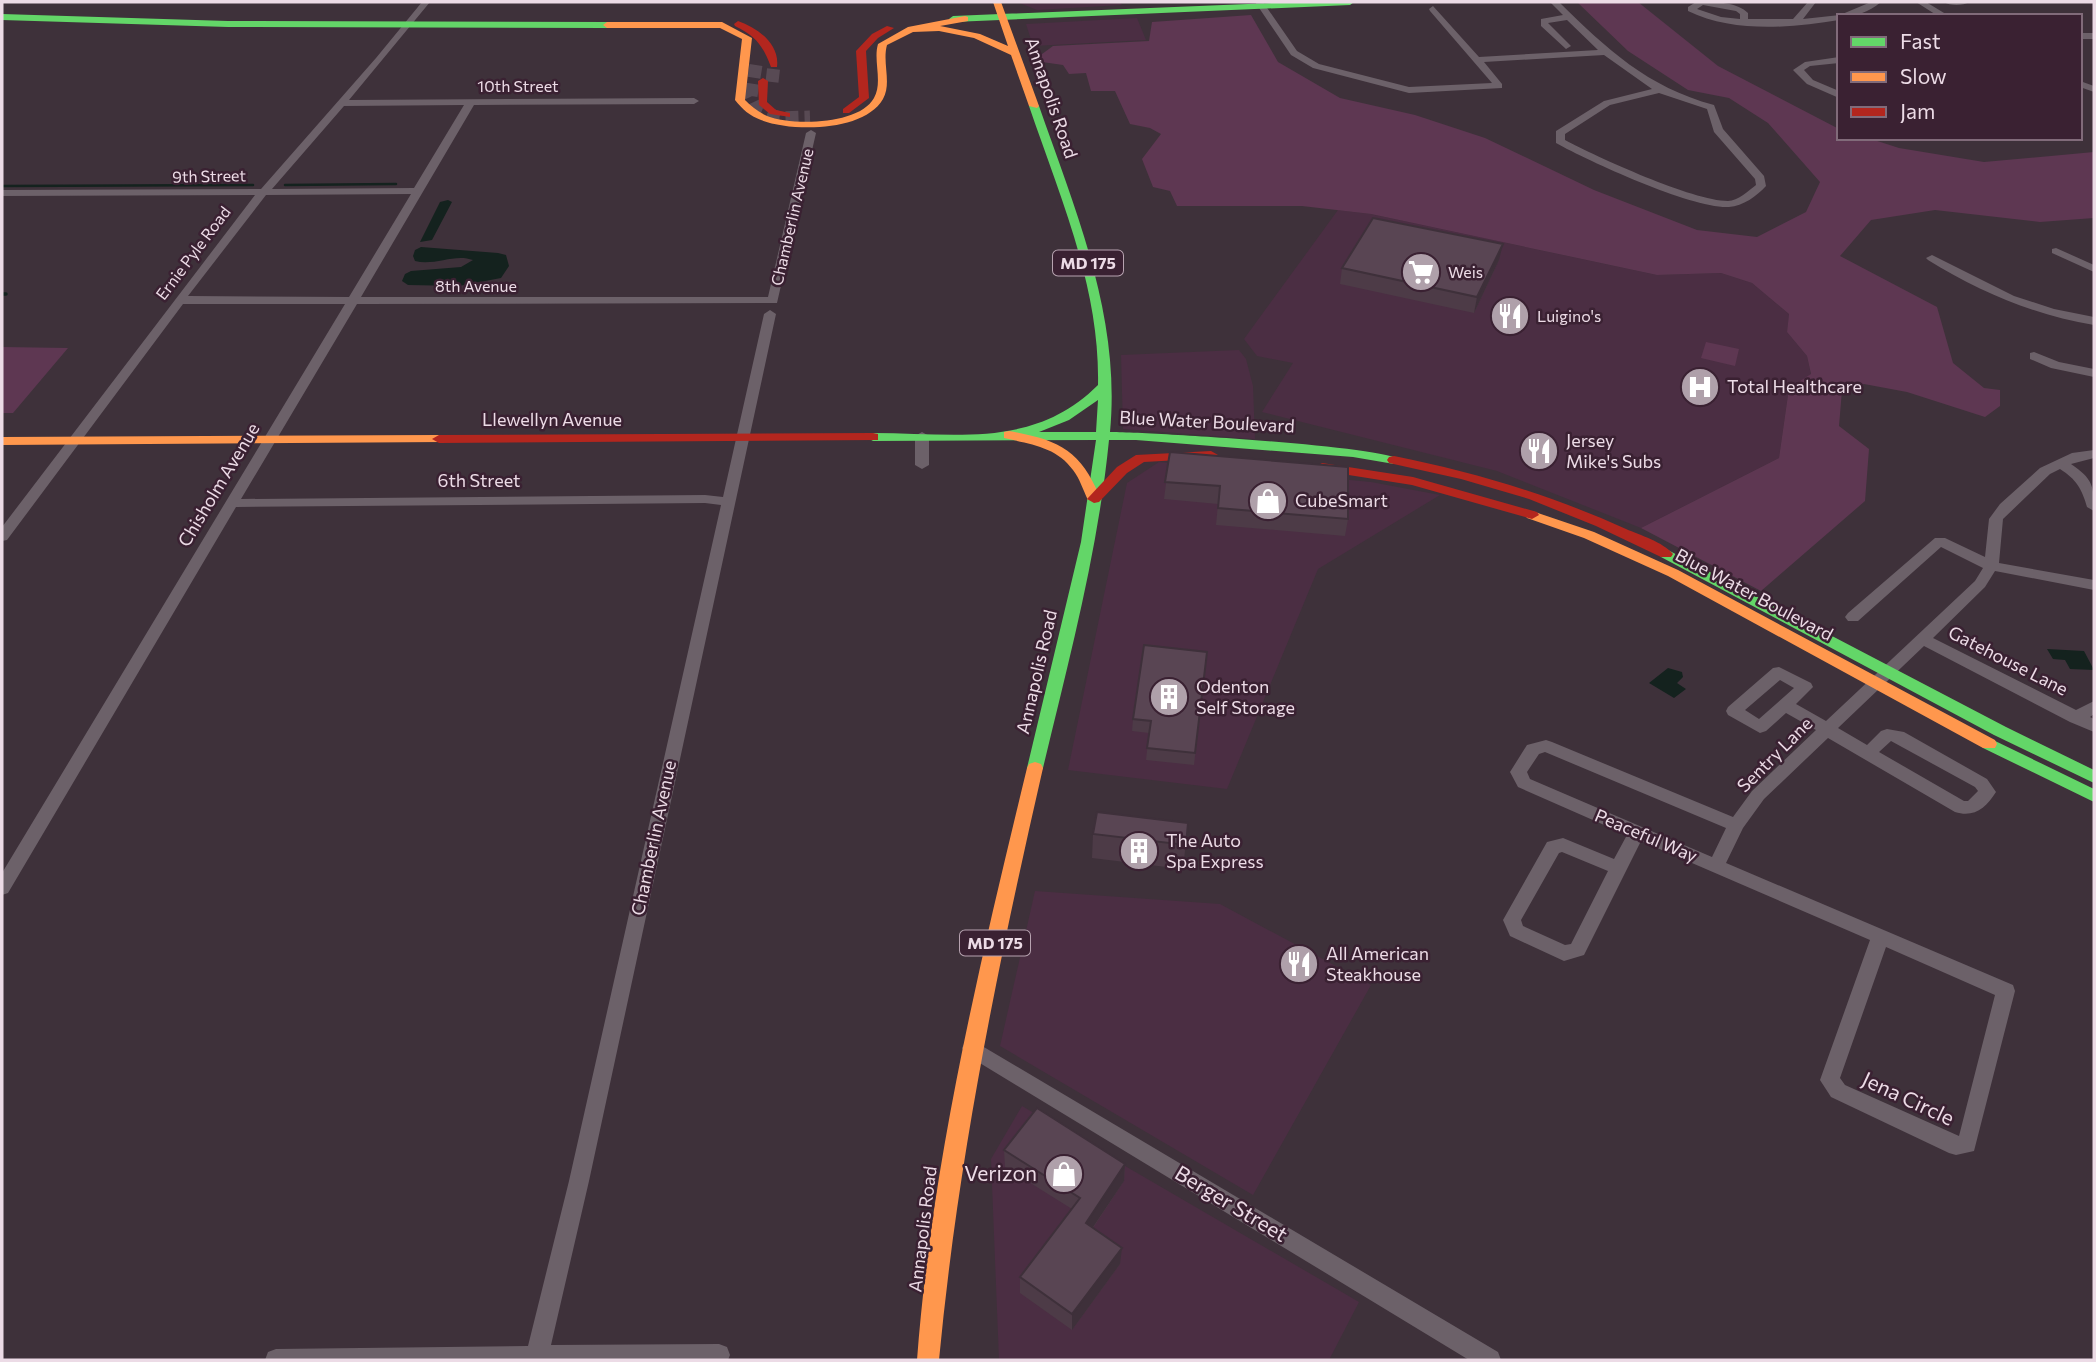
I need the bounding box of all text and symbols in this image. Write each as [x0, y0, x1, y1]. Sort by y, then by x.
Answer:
legend [1837, 14, 2082, 140]
text: Fast [1900, 28, 1941, 53]
street label: Annapolis Road [1021, 34, 1083, 161]
text: Slow [1900, 63, 1947, 88]
street label: 10th Street [477, 76, 559, 95]
text: Jam [1900, 98, 1935, 123]
street label: Chamberlin Avenue [766, 146, 817, 287]
street label: 9th Street [172, 165, 246, 186]
street label: Ernie Pyle Road [151, 202, 234, 303]
road number: MD 175 [1053, 250, 1123, 276]
supermarket icon: Weis [1400, 251, 1442, 293]
place label: Weis [1448, 262, 1483, 281]
street label: 8th Avenue [435, 276, 517, 295]
restaurant icon: Luigino's [1489, 295, 1531, 337]
place label: Luigino's [1537, 306, 1601, 325]
hospital icon: Total Healthcare [1679, 366, 1721, 408]
place label: Total Healthcare [1727, 375, 1862, 397]
street label: Blue Water Boulevard [1119, 405, 1295, 437]
street label: Llewellyn Avenue [482, 408, 622, 430]
street label: Chisholm Avenue [173, 419, 264, 550]
place label: Jersey Mike's Subs [1566, 429, 1661, 472]
restaurant icon: Jersey Mike's Subs [1518, 430, 1560, 472]
street label: 6th Street [438, 469, 520, 491]
shop icon: CubeSmart [1247, 480, 1289, 522]
place label: CubeSmart [1295, 489, 1388, 511]
street label: Blue Water Boulevard [1672, 543, 1837, 645]
street label: Annapolis Road [1011, 608, 1061, 736]
street label: Gatehouse Lane [1945, 621, 2072, 700]
place label: Odenton Self Storage [1196, 675, 1295, 718]
building icon: Odenton Self Storage [1148, 676, 1190, 718]
street label: Sentry Lane [1732, 712, 1816, 796]
street label: Chamberlin Avenue [626, 758, 680, 917]
street label: Peaceful Way [1592, 804, 1701, 867]
place label: The Auto Spa Express [1166, 829, 1264, 872]
building icon: The Auto Spa Express [1118, 830, 1160, 872]
road number: MD 175 [960, 931, 1030, 956]
place label: All American Steakhouse [1326, 942, 1429, 985]
restaurant icon: All American Steakhouse [1278, 943, 1320, 985]
street label: Jena Circle [1859, 1065, 1959, 1130]
shop icon: Verizon [1043, 1153, 1085, 1195]
street label: Berger Street [1171, 1159, 1293, 1246]
place label: Verizon [964, 1160, 1037, 1185]
street label: Annapolis Road [903, 1165, 941, 1293]

